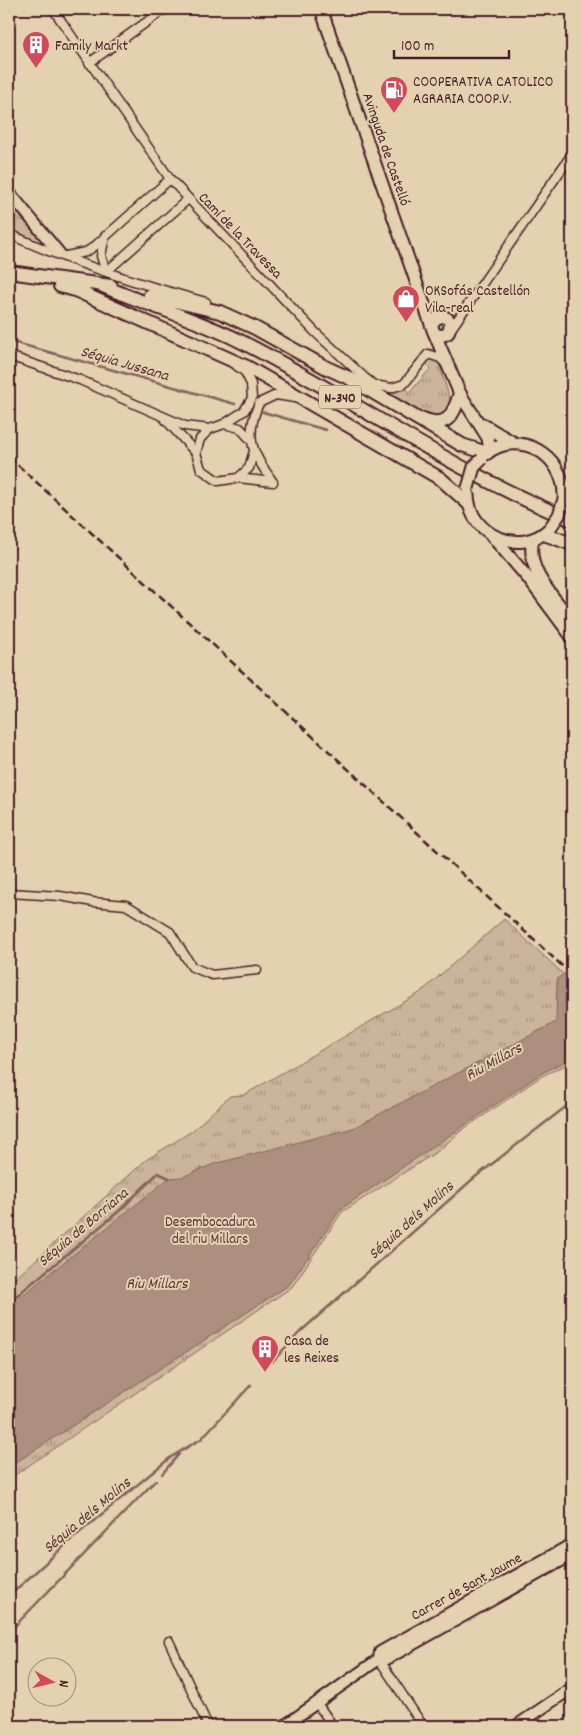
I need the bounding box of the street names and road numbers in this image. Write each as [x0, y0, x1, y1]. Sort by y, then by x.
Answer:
street label: Avinguda de Castelló [355, 90, 415, 210]
street label: Camí de la Travessa [192, 188, 287, 285]
road number: N-340 [319, 386, 361, 408]
street label: Carrer de Sant Jaume [408, 1548, 527, 1627]

